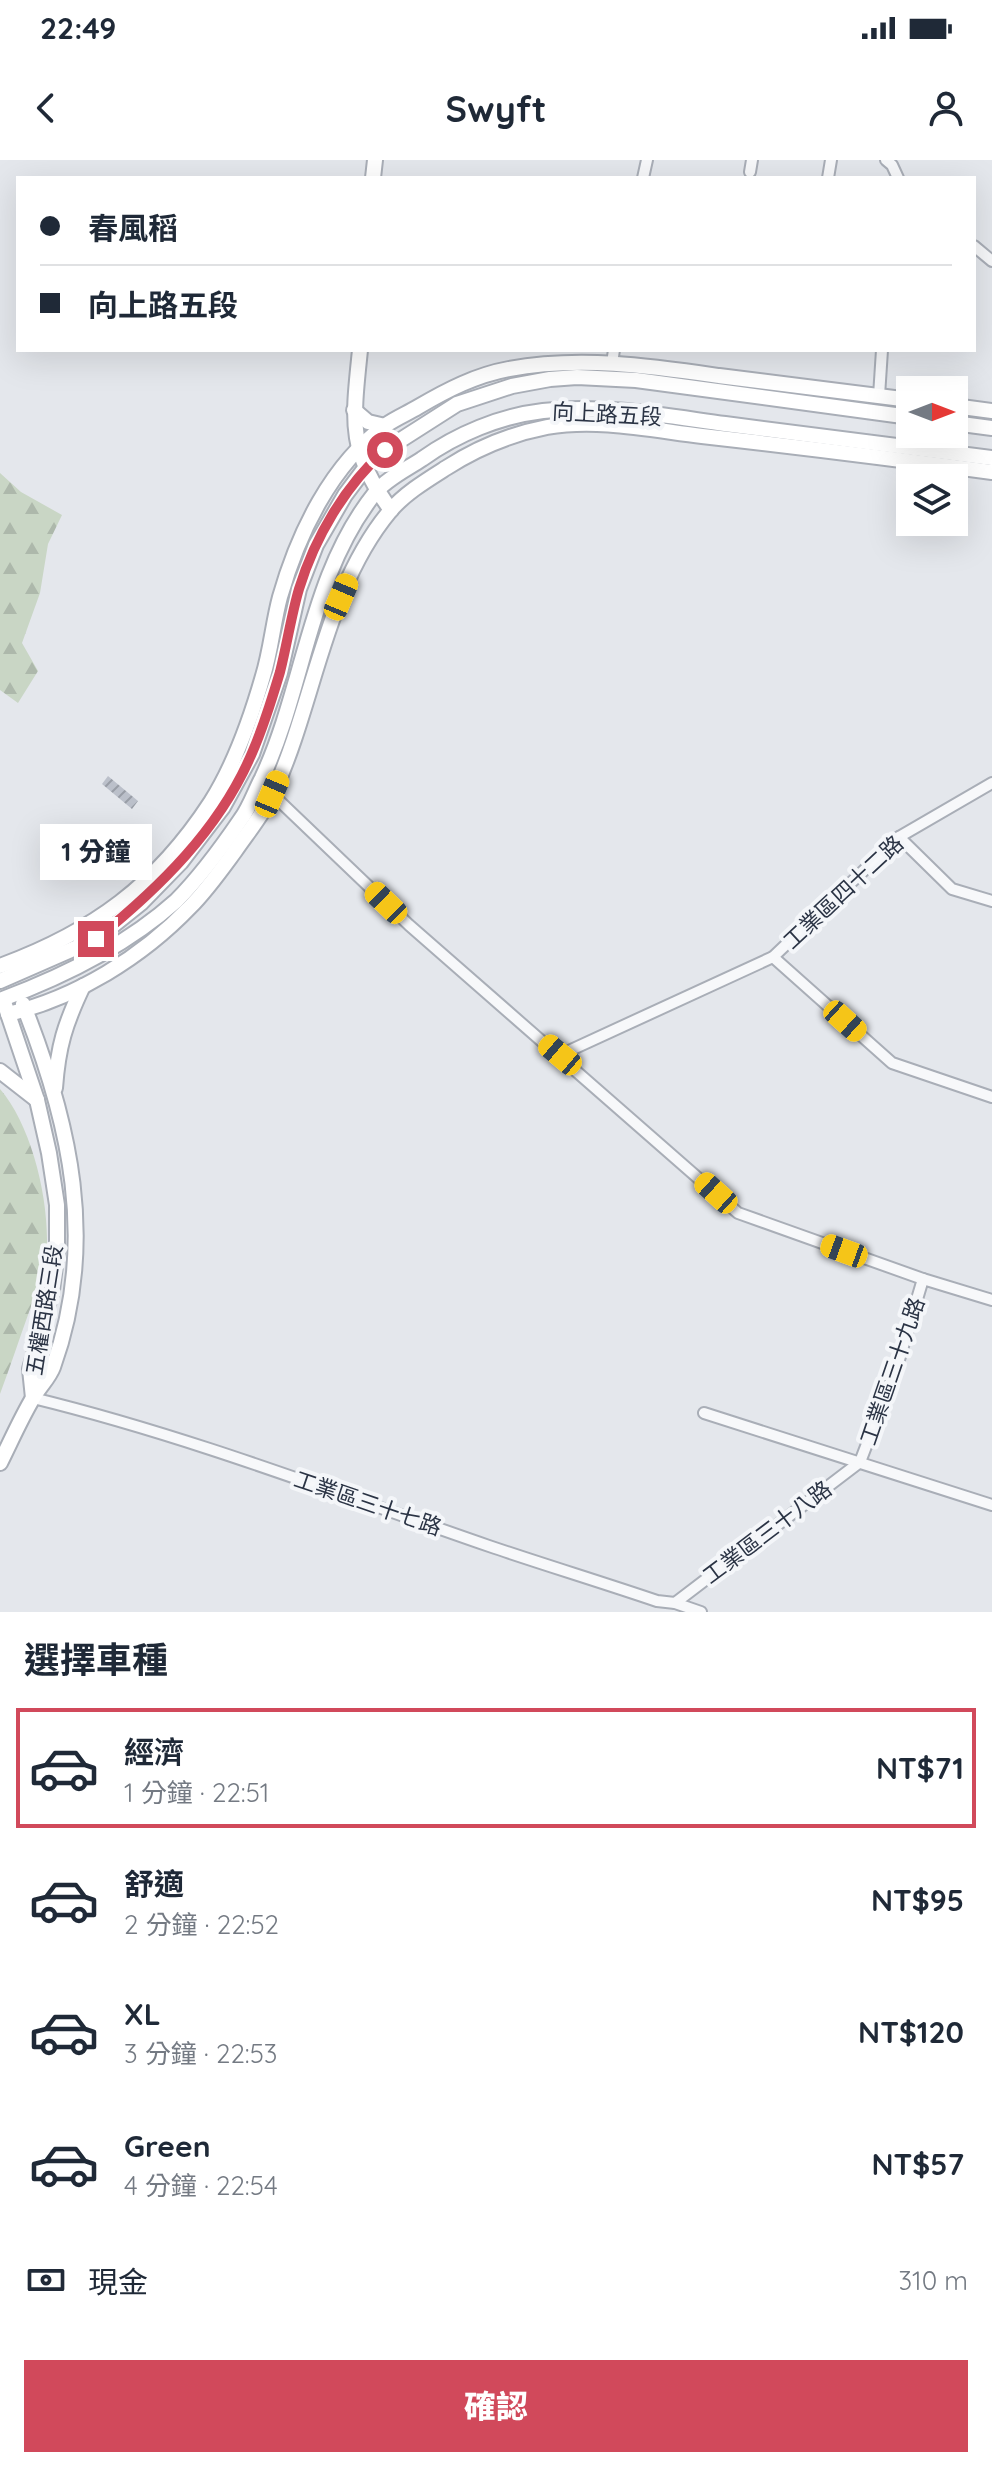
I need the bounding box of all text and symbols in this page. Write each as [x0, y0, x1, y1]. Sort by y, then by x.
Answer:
text: 22:49 [40, 9, 116, 47]
icon: back [24, 86, 68, 130]
text: Swyft [446, 86, 546, 131]
icon: person [924, 86, 968, 130]
text: 春風稻 [88, 209, 178, 247]
text: 向上路五段 [88, 286, 238, 324]
north arrow [896, 376, 968, 448]
map controls [896, 376, 968, 536]
street label: 向上路五段 [551, 397, 663, 431]
route start [367, 432, 403, 468]
button: layers [896, 464, 968, 536]
car [321, 570, 361, 624]
car [252, 767, 292, 821]
callout: 1 分鐘 [40, 823, 152, 879]
street label: 工業區四十二路 [777, 829, 909, 955]
text: 1 分鐘 [61, 835, 131, 868]
car [360, 878, 412, 928]
route end [78, 921, 114, 957]
car [819, 996, 871, 1046]
car [534, 1030, 586, 1080]
car [690, 1168, 742, 1218]
car [817, 1232, 871, 1270]
street label: 五權西路三段 [20, 1243, 68, 1377]
street label: 工業區三十九路 [854, 1294, 930, 1448]
street label: 工業區三十七路 [291, 1465, 445, 1541]
street label: 工業區三十八路 [697, 1474, 837, 1590]
text: 選擇車種 [24, 1637, 168, 1682]
icon: car [28, 1732, 100, 1804]
text: 經濟 [124, 1733, 184, 1771]
text: NT$71 [876, 1749, 964, 1787]
text: 1 分鐘 · 22:51 [124, 1776, 269, 1809]
icon: car [28, 1864, 100, 1936]
text: 舒適 [124, 1865, 184, 1903]
text: NT$95 [871, 1881, 964, 1919]
text: 2 分鐘 · 22:52 [124, 1908, 279, 1941]
text: XL [124, 1995, 161, 2033]
icon: car [28, 1996, 100, 2068]
text: NT$120 [858, 2013, 964, 2051]
text: 3 分鐘 · 22:53 [124, 2037, 277, 2070]
text: Green [124, 2127, 211, 2165]
icon: car [28, 2128, 100, 2200]
text: NT$57 [872, 2145, 964, 2183]
text: 4 分鐘 · 22:54 [124, 2169, 278, 2202]
icon: cash [24, 2258, 68, 2302]
text: 現金 [88, 2263, 148, 2301]
text: 310 m [898, 2264, 968, 2297]
button: 確認 [24, 2360, 968, 2452]

